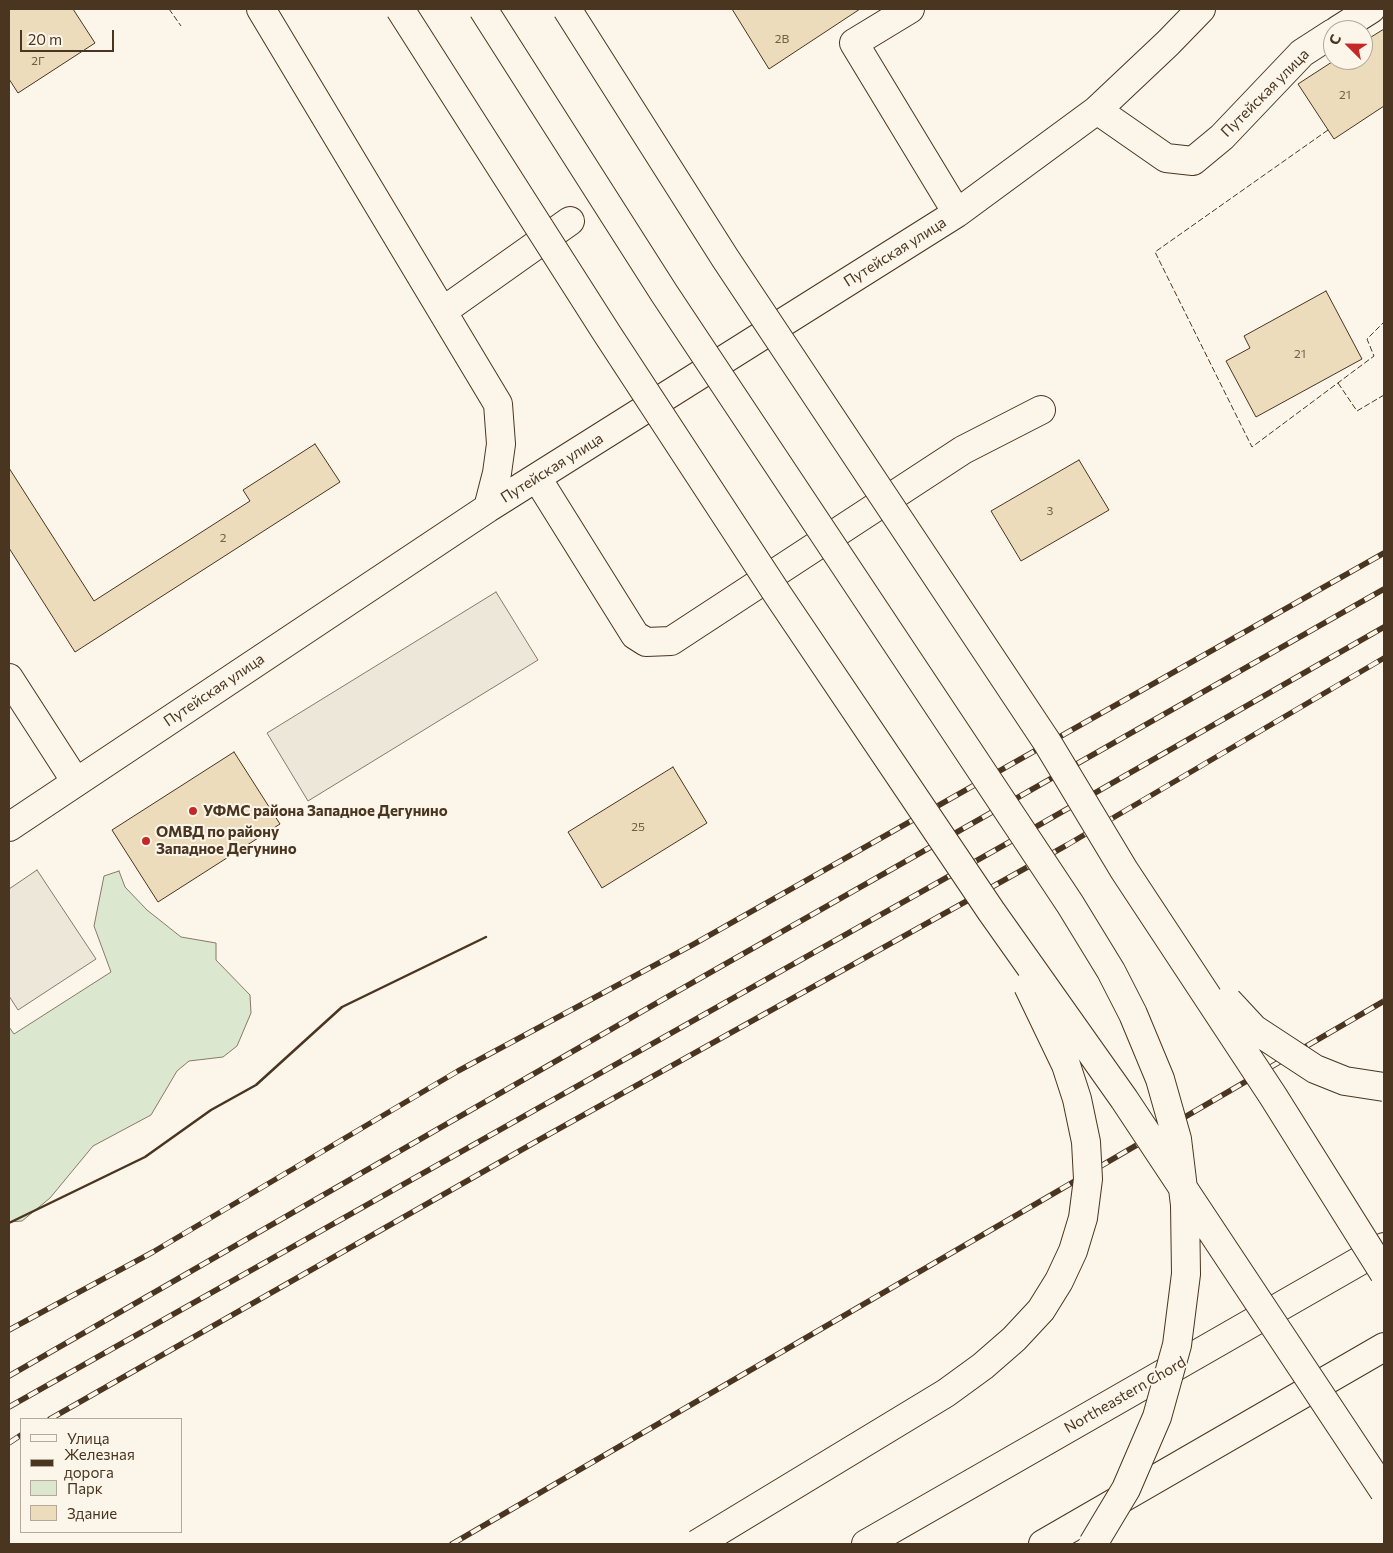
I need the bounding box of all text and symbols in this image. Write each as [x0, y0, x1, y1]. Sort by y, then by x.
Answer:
scale bar [22, 20, 116, 52]
north arrow [1323, 20, 1373, 70]
text: 20 m [28, 30, 62, 48]
house number: 2В [775, 32, 789, 46]
text: С [1325, 32, 1344, 47]
street label: Путейская улица [1217, 45, 1313, 141]
house number: 2Г [31, 54, 45, 68]
house number: 21 [1339, 88, 1351, 102]
street label: Путейская улица [840, 213, 950, 291]
house number: 21 [1294, 347, 1306, 361]
street label: Путейская улица [497, 429, 607, 507]
house number: 3 [1047, 504, 1053, 518]
house number: 2 [220, 531, 226, 545]
street label: Путейская улица [160, 650, 268, 730]
place label: УФМС района Западное Дегунино [203, 802, 448, 820]
marker: УФМС района Западное Дегунино [187, 805, 199, 817]
house number: 25 [631, 820, 645, 834]
place label: ОМВД по району Западное Дегунино [156, 823, 297, 858]
marker: ОМВД по району Западное Дегунино [140, 835, 152, 847]
street label: Northeastern Chord [1061, 1353, 1189, 1437]
legend [20, 1418, 182, 1533]
text: Улица [67, 1429, 109, 1447]
text: Железная дорога [64, 1445, 135, 1481]
text: Парк [67, 1479, 103, 1497]
text: Здание [67, 1504, 117, 1522]

